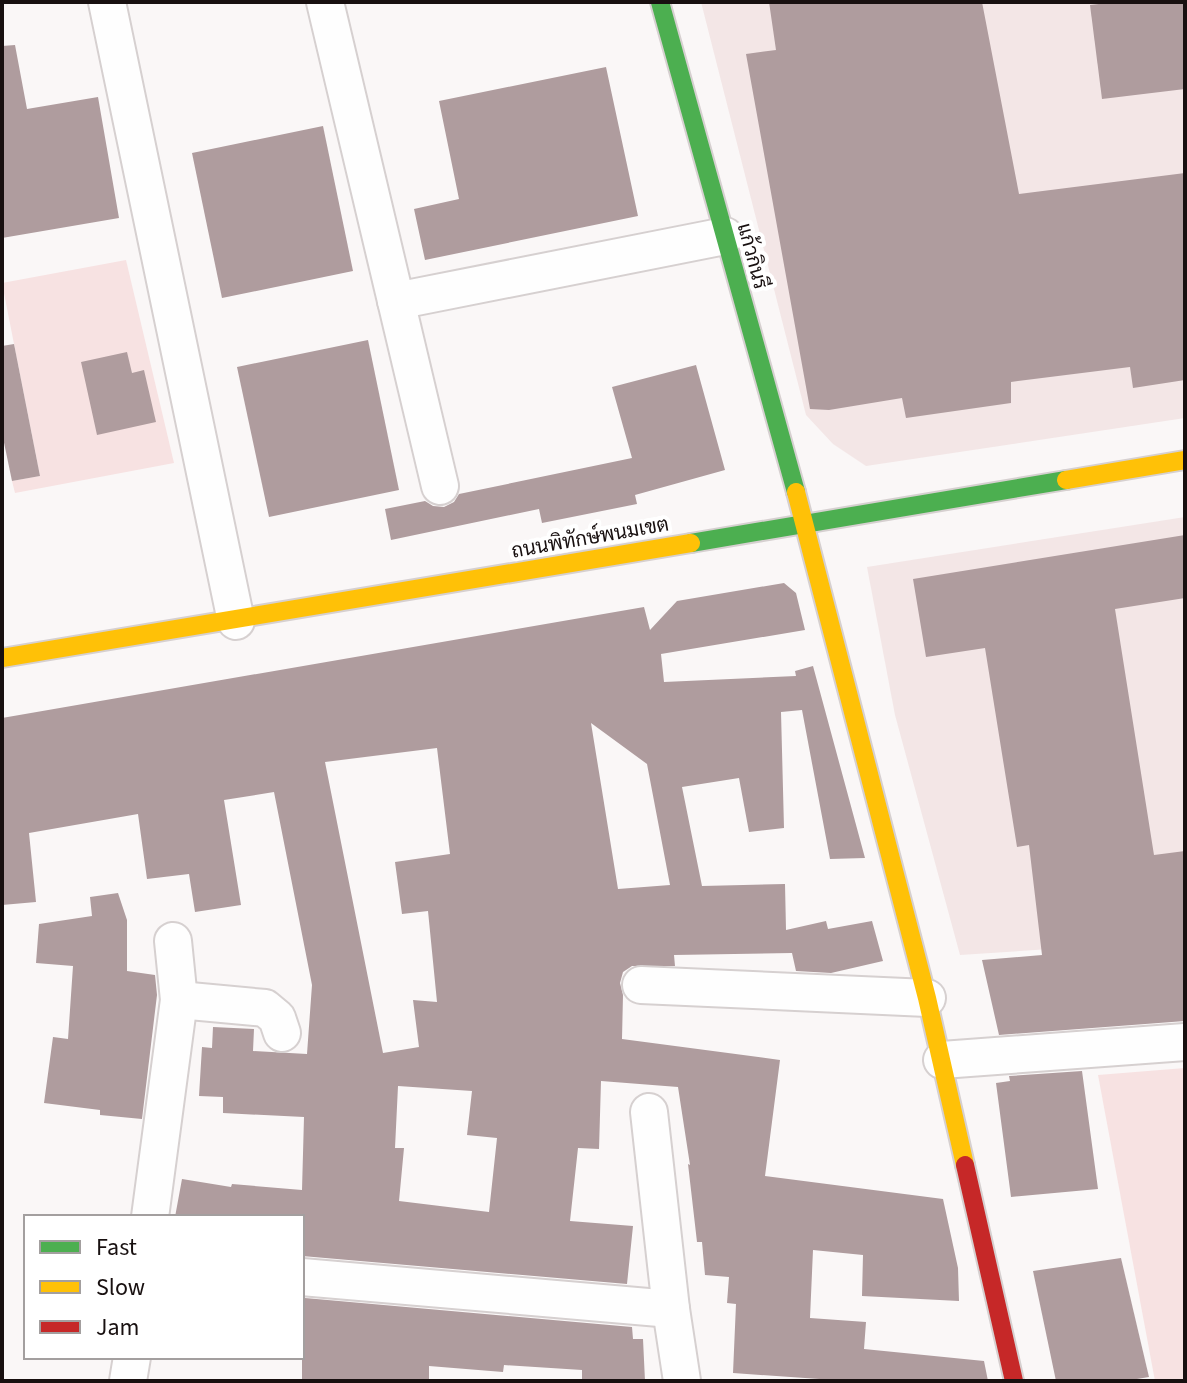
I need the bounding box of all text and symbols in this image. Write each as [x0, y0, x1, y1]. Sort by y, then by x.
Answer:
street label: แก้วกินรี [730, 220, 774, 292]
street label: ถนนพิทักษ์พนมเขต [509, 509, 671, 566]
legend [24, 1215, 304, 1359]
text: Fast [96, 1230, 137, 1265]
text: Slow [96, 1270, 145, 1305]
text: Jam [96, 1310, 140, 1345]

